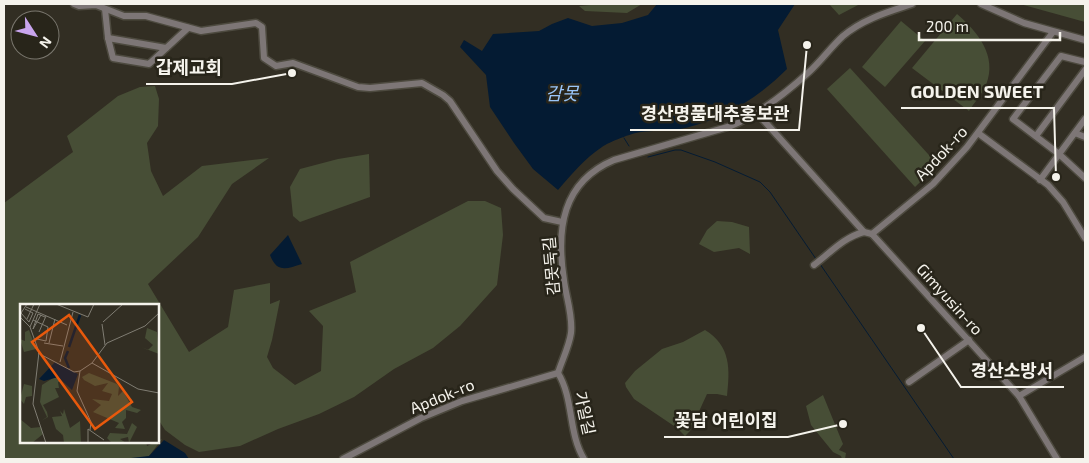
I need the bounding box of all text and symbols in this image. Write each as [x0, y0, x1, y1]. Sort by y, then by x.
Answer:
north arrow [10, 10, 60, 60]
scale bar [919, 10, 1060, 42]
text: 200 m [926, 17, 969, 35]
text: N [36, 34, 56, 52]
callout: 갑제교회 [146, 51, 232, 84]
text: 갑제교회 [156, 56, 222, 78]
callout: GOLDEN SWEET [901, 75, 1054, 108]
text: GOLDEN SWEET [910, 80, 1044, 102]
water label: 감못 [545, 82, 580, 104]
callout: 경산명품대추홍보관 [630, 97, 799, 130]
text: 경산명품대추홍보관 [640, 102, 790, 124]
street label: Apdok-ro [911, 121, 971, 184]
street label: 감못둑길 [538, 236, 563, 296]
street label: Gimyusin-ro [913, 259, 987, 338]
inset map [20, 304, 159, 443]
callout: 경산소방서 [961, 354, 1064, 387]
text: 경산소방서 [971, 359, 1053, 381]
street label: Apdok-ro [407, 374, 477, 417]
street label: 가일길 [572, 389, 599, 436]
callout: 꽃담 어린이집 [664, 404, 788, 437]
text: 꽃담 어린이집 [674, 409, 778, 431]

